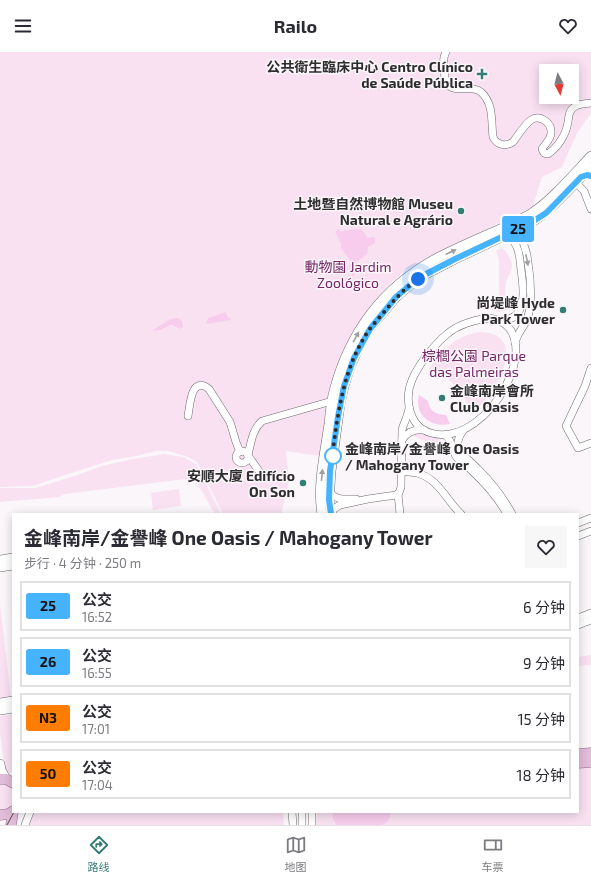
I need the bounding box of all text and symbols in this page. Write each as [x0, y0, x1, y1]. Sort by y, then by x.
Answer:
icon: menu [12, 15, 34, 37]
text: Railo [274, 15, 317, 37]
icon: heart [557, 15, 579, 37]
place label: 公共衛生臨床中心 Centro Clínico de Saúde Pública [266, 58, 473, 91]
north arrow [539, 64, 579, 104]
map controls [539, 64, 579, 104]
marker: 公共衛生臨床中心 Centro Clínico de Saúde Pública [476, 68, 488, 80]
place label: 土地暨自然博物館 Museu Natural e Agrário [293, 195, 453, 228]
marker: 土地暨自然博物館 Museu Natural e Agrário [456, 206, 466, 216]
line badge: 25 [500, 216, 536, 242]
text: 25 [510, 220, 526, 237]
one-way arrow [445, 249, 457, 255]
one-way arrow [525, 254, 531, 266]
park label: 動物園 Jardim Zoológico [305, 258, 391, 291]
your location [408, 269, 428, 289]
place label: 尚堤峰 Hyde Park Tower [476, 294, 555, 327]
marker: 尚堤峰 Hyde Park Tower [558, 305, 568, 315]
one-way arrow [353, 331, 359, 342]
park label: 棕櫚公園 Parque das Palmeiras [422, 347, 526, 380]
place label: 金峰南岸會所 Club Oasis [450, 382, 534, 415]
marker: 金峰南岸會所 Club Oasis [437, 393, 447, 403]
place label: 金峰南岸/金譽峰 One Oasis / Mahogany Tower [345, 440, 519, 473]
marker: 金峰南岸/金譽峰 One Oasis / Mahogany Tower [324, 447, 342, 465]
place label: 安順大廈 Edifício On Son [187, 467, 295, 500]
one-way arrow [319, 469, 325, 481]
marker: 安順大廈 Edifício On Son [298, 478, 308, 488]
text: 金峰南岸/金譽峰 One Oasis / Mahogany Tower [24, 526, 433, 549]
button: heart [525, 526, 567, 568]
text: 步行 · 4 分钟 · 250 m [24, 555, 141, 571]
text: 公交 [82, 590, 112, 608]
text: 25 [40, 597, 56, 614]
text: 6 分钟 [523, 598, 565, 616]
text: 16:52 [82, 609, 112, 625]
text: 公交 [82, 646, 112, 664]
text: 26 [40, 653, 56, 670]
text: 9 分钟 [523, 654, 565, 672]
text: 16:55 [82, 665, 112, 681]
text: 公交 [82, 702, 112, 720]
text: N3 [39, 709, 57, 726]
text: 15 分钟 [518, 710, 565, 728]
text: 17:01 [82, 721, 110, 737]
text: 公交 [82, 758, 112, 776]
text: 50 [40, 765, 56, 782]
text: 18 分钟 [517, 766, 565, 784]
text: 17:04 [82, 777, 113, 793]
tab: 路线 [88, 834, 110, 874]
tab: 地图 [285, 834, 307, 874]
tab: 车票 [482, 834, 504, 874]

